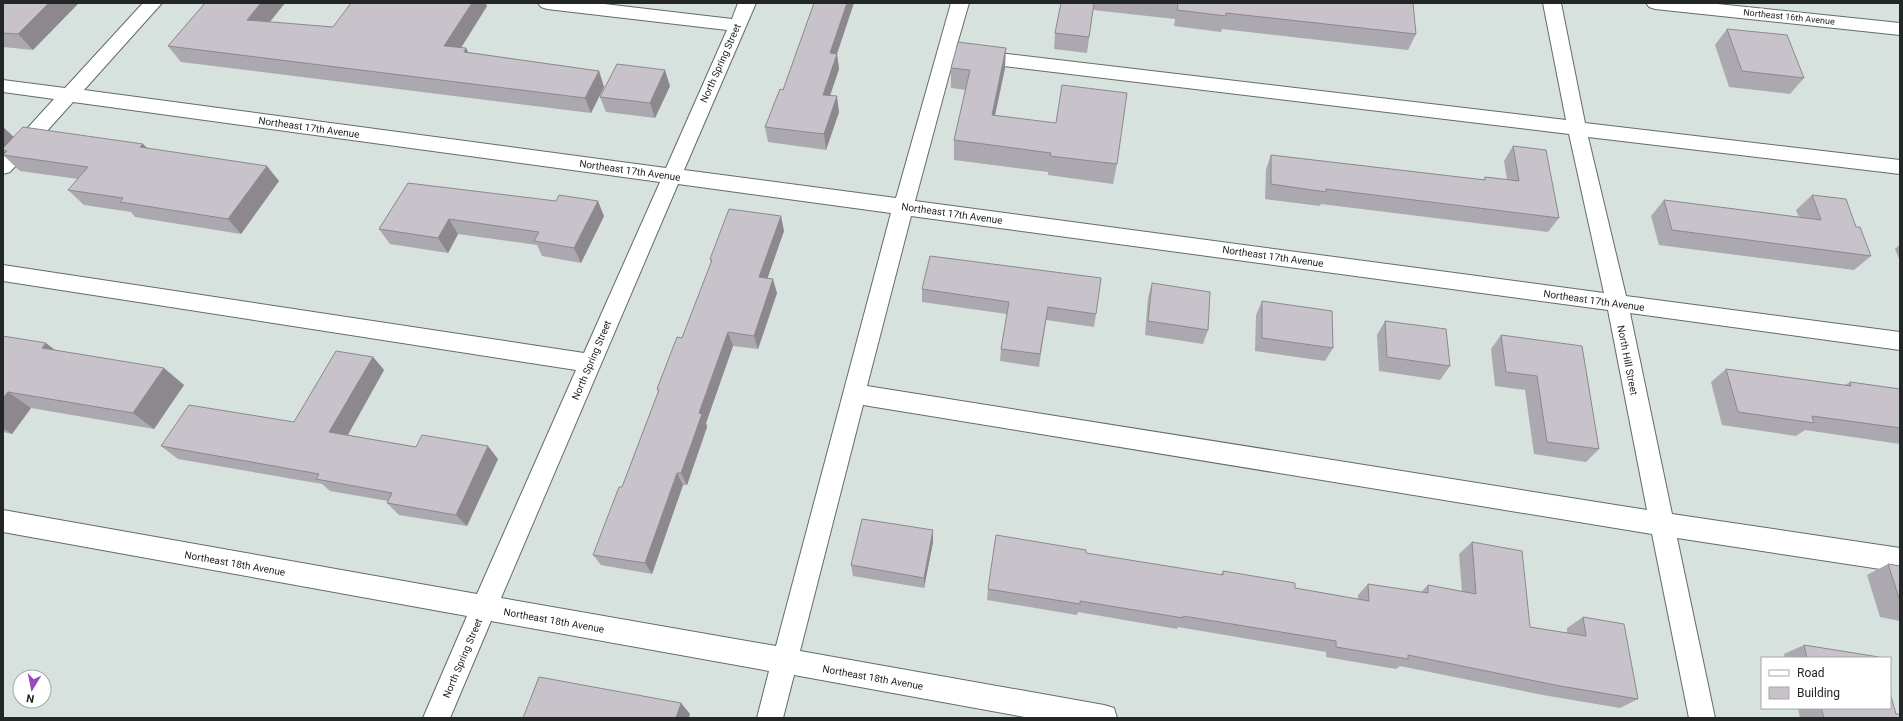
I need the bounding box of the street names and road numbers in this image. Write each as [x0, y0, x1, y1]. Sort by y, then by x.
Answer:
street label: Northeast 16th Avenue [1743, 7, 1835, 27]
street label: North Spring Street [698, 22, 743, 104]
street label: Northeast 17th Avenue [258, 115, 360, 140]
street label: Northeast 17th Avenue [579, 158, 681, 183]
street label: Northeast 17th Avenue [901, 201, 1003, 226]
street label: Northeast 17th Avenue [1222, 244, 1324, 269]
street label: Northeast 17th Avenue [1543, 288, 1645, 313]
street label: North Spring Street [570, 319, 613, 402]
street label: North Hill Street [1615, 324, 1640, 396]
street label: Northeast 18th Avenue [184, 549, 286, 578]
street label: Northeast 18th Avenue [503, 606, 605, 635]
street label: North Spring Street [441, 617, 484, 700]
street label: Northeast 18th Avenue [822, 663, 924, 692]

